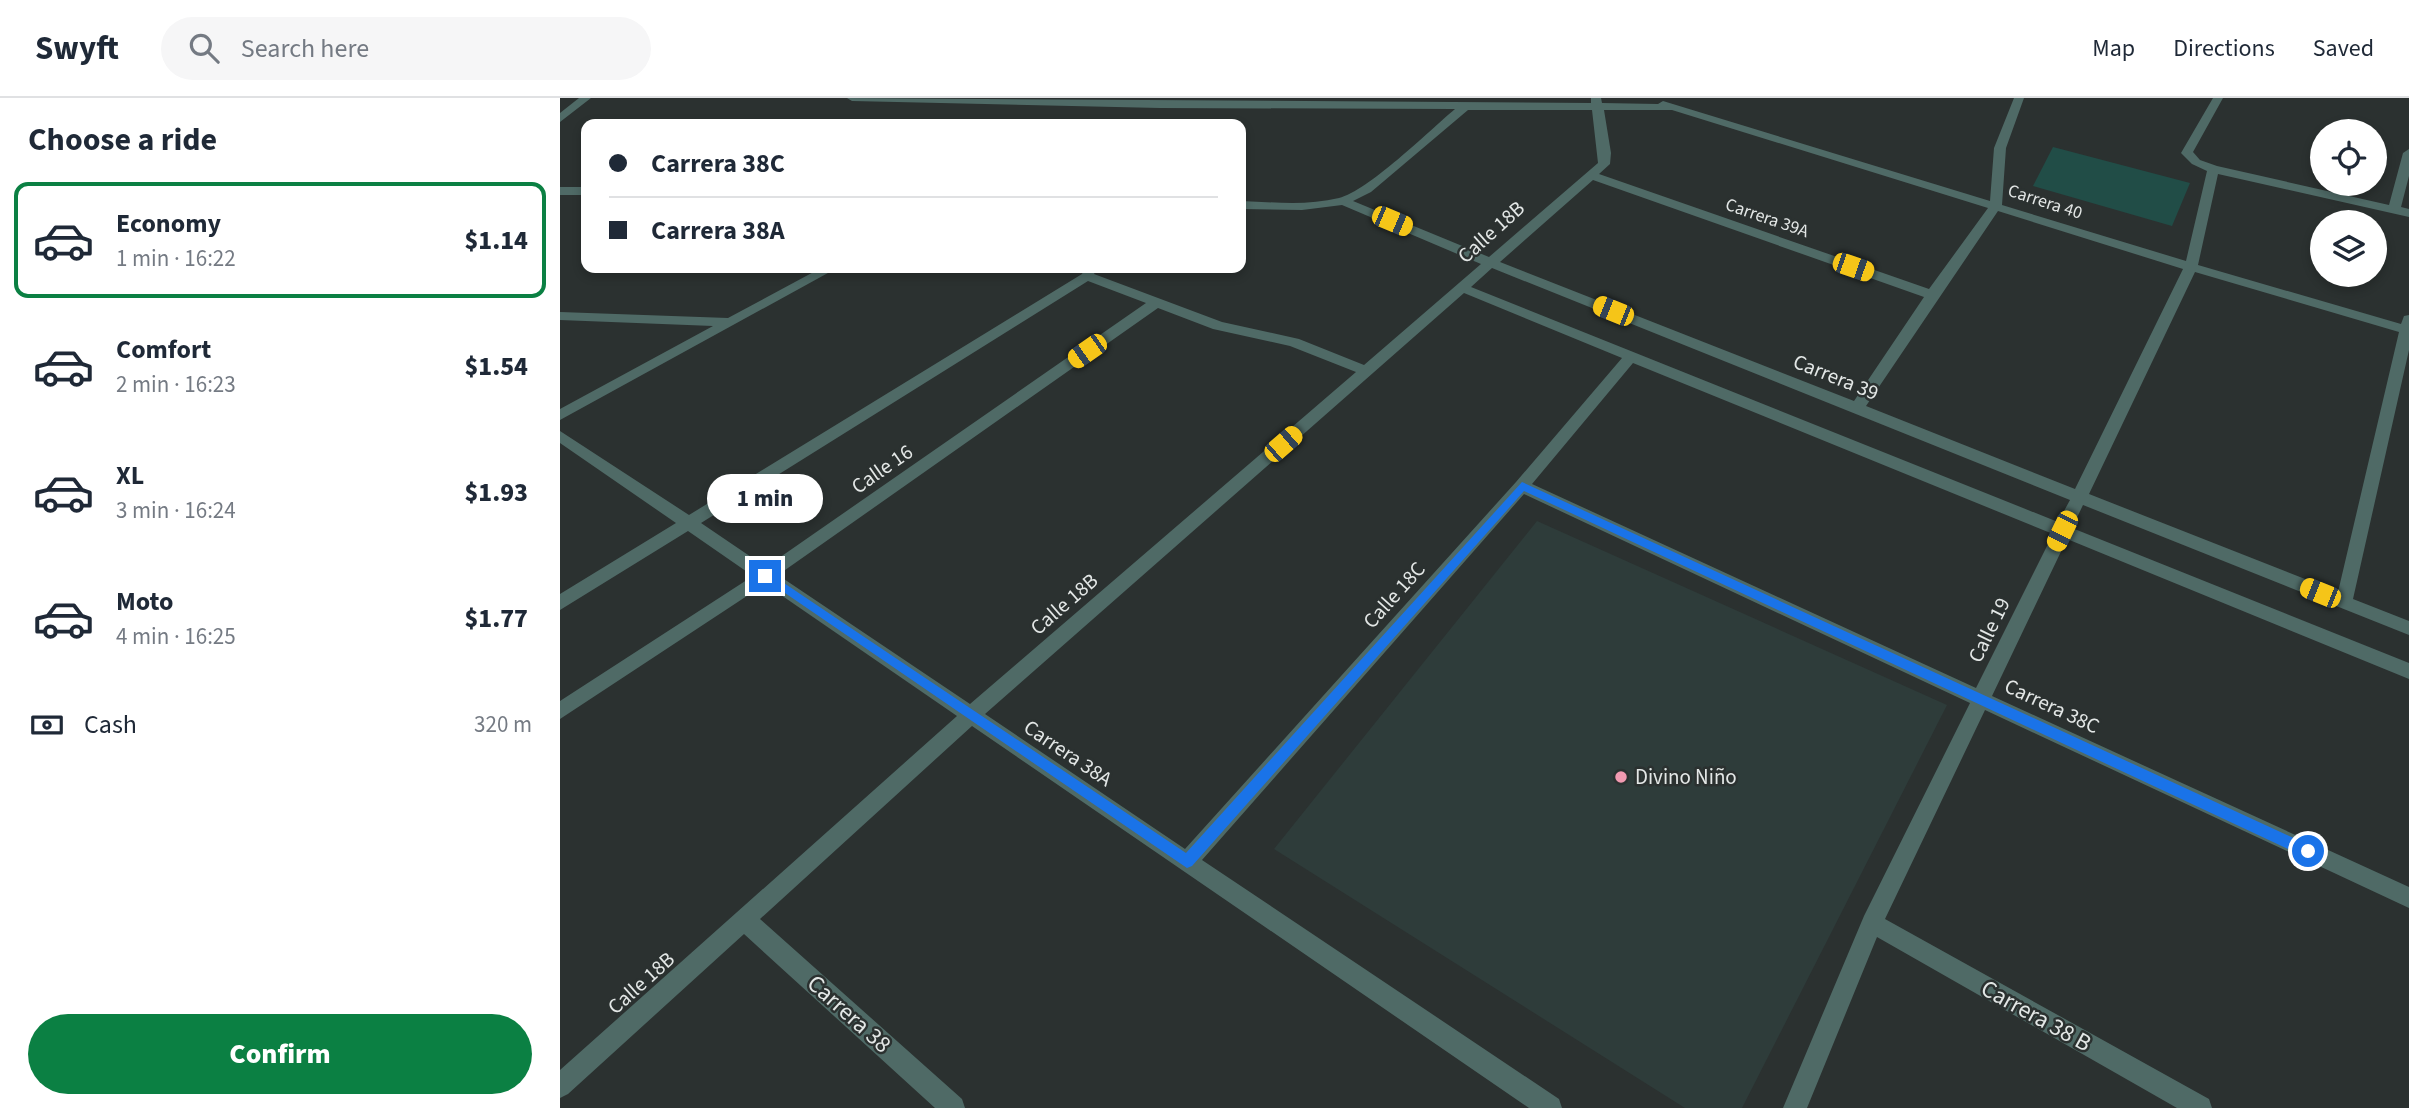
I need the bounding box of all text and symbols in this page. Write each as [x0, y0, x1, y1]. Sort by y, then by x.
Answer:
search box [161, 17, 651, 80]
text: Swyft [35, 25, 119, 72]
icon: search [185, 29, 223, 67]
text: Search here [241, 30, 369, 67]
text: Map [2092, 31, 2135, 66]
text: Directions [2173, 31, 2275, 66]
text: Saved [2313, 31, 2374, 66]
text: Choose a ride [28, 117, 217, 163]
map controls [2310, 119, 2387, 287]
button: locate [2310, 119, 2387, 196]
text: Carrera 38C [651, 145, 785, 182]
street label: Carrera 40 [2005, 178, 2086, 226]
street label: Carrera 39A [1722, 192, 1812, 244]
street label: Calle 18B [1451, 194, 1531, 270]
car [1369, 203, 1416, 239]
text: Economy [116, 205, 221, 242]
icon: car [32, 209, 95, 272]
button: layers [2310, 210, 2387, 287]
text: Carrera 38A [651, 212, 785, 249]
text: $1.14 [464, 222, 528, 259]
text: 1 min · 16:22 [116, 242, 236, 275]
car [1830, 250, 1877, 284]
car [1590, 293, 1637, 329]
car [1064, 330, 1111, 372]
text: Comfort [116, 331, 211, 368]
icon: car [32, 335, 95, 398]
street label: Carrera 39 [1789, 346, 1883, 408]
text: $1.54 [464, 348, 528, 385]
text: 2 min · 16:23 [116, 368, 236, 401]
car [1261, 422, 1306, 466]
street label: Calle 16 [845, 437, 919, 501]
text: XL [116, 457, 144, 494]
icon: car [32, 461, 95, 524]
text: $1.93 [464, 474, 528, 511]
callout: 1 min [707, 475, 823, 524]
text: 1 min [737, 482, 793, 515]
text: 3 min · 16:24 [116, 494, 236, 527]
car [2044, 508, 2081, 554]
street label: Calle 18C [1356, 555, 1432, 635]
route end [749, 560, 781, 592]
street label: Calle 18B [1024, 566, 1104, 642]
car [2297, 575, 2344, 611]
text: Moto [116, 583, 173, 620]
icon: car [32, 587, 95, 650]
street label: Calle 19 [1960, 593, 2018, 667]
text: $1.77 [464, 600, 528, 637]
text: 4 min · 16:25 [116, 620, 236, 653]
street label: Carrera 38C [2000, 671, 2104, 741]
icon: cash [28, 706, 66, 744]
text: Cash [84, 706, 137, 743]
text: 320 m [474, 708, 532, 741]
street label: Carrera 38A [1018, 712, 1119, 794]
place label: Divino Niño [1635, 762, 1737, 792]
marker: Divino Niño [1613, 769, 1629, 785]
route start [2292, 835, 2324, 867]
street label: Calle 18B [601, 945, 681, 1021]
street label: Carrera 38 [799, 967, 899, 1061]
street label: Carrera 38 B [1974, 971, 2098, 1061]
button: Confirm [28, 1014, 532, 1094]

